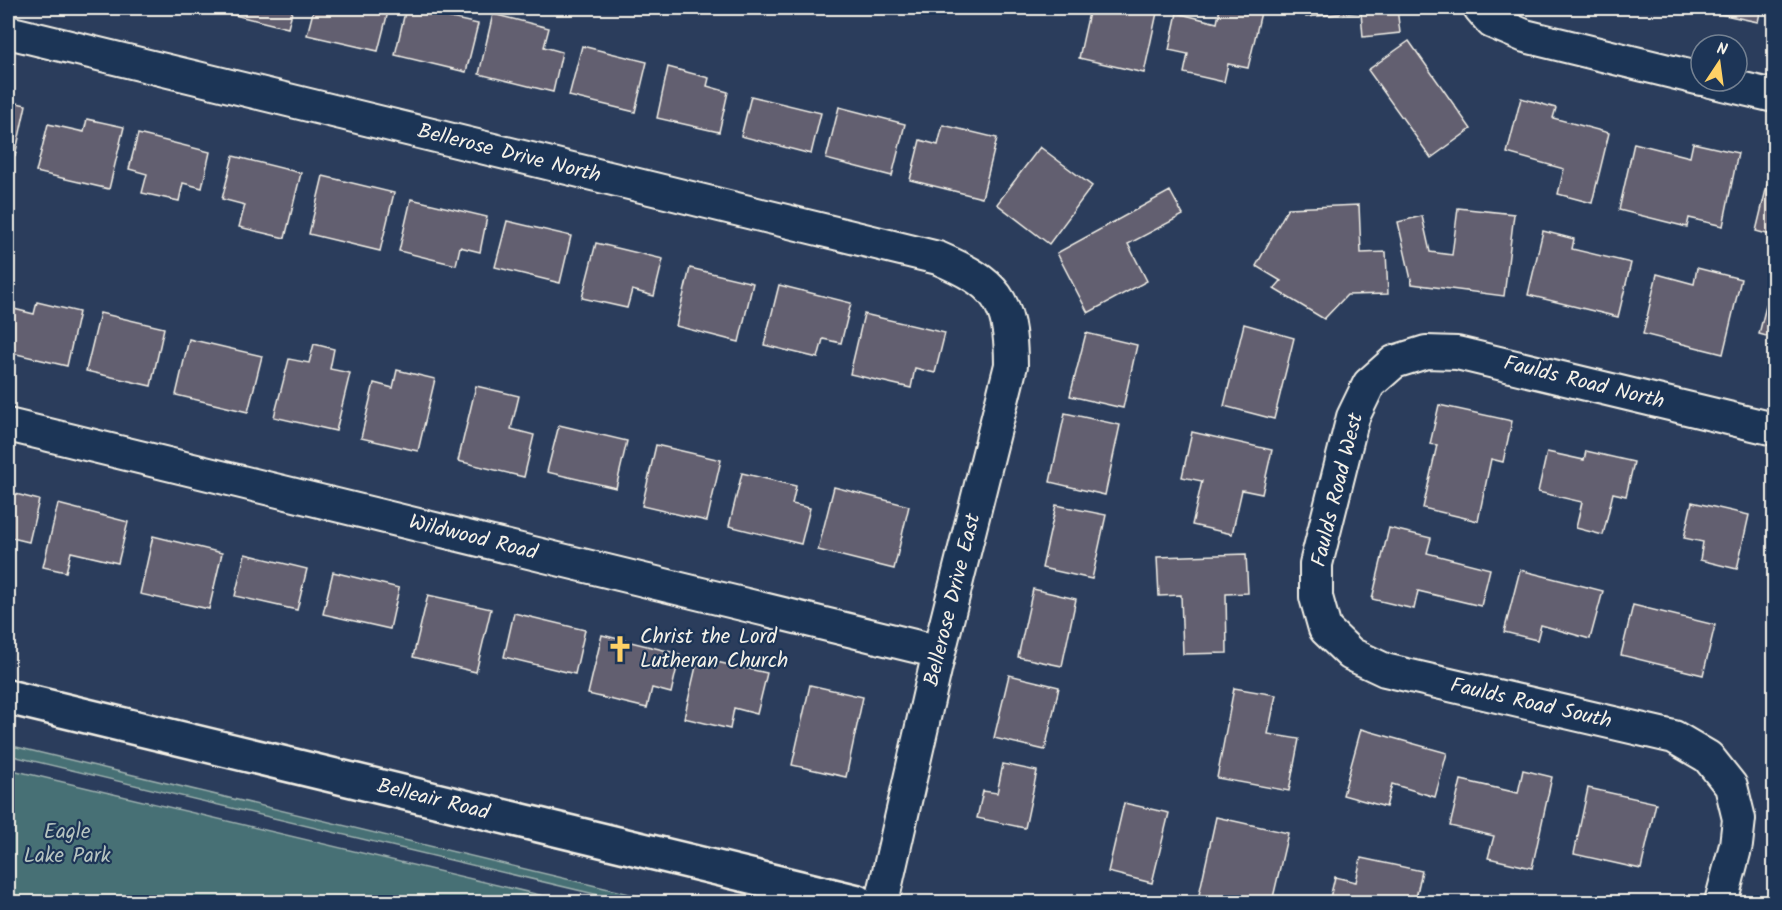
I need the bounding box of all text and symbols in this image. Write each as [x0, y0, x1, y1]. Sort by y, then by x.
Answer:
north arrow [1689, 33, 1749, 93]
text: N [1714, 37, 1730, 63]
street label: Bellerose Drive North [414, 115, 604, 193]
street label: Faulds Road North [1500, 347, 1668, 419]
street label: Faulds Road West [1303, 409, 1373, 570]
street label: Wildwood Road [405, 506, 541, 570]
street label: Bellerose Drive East [916, 509, 991, 690]
place label: Christ the Lord Lutheran Church [640, 621, 788, 678]
church icon: Christ the Lord Lutheran Church [605, 634, 635, 664]
street label: Faulds Road South [1447, 669, 1615, 739]
street label: Belleair Road [373, 770, 493, 830]
park label: Eagle Lake Park [23, 816, 111, 873]

